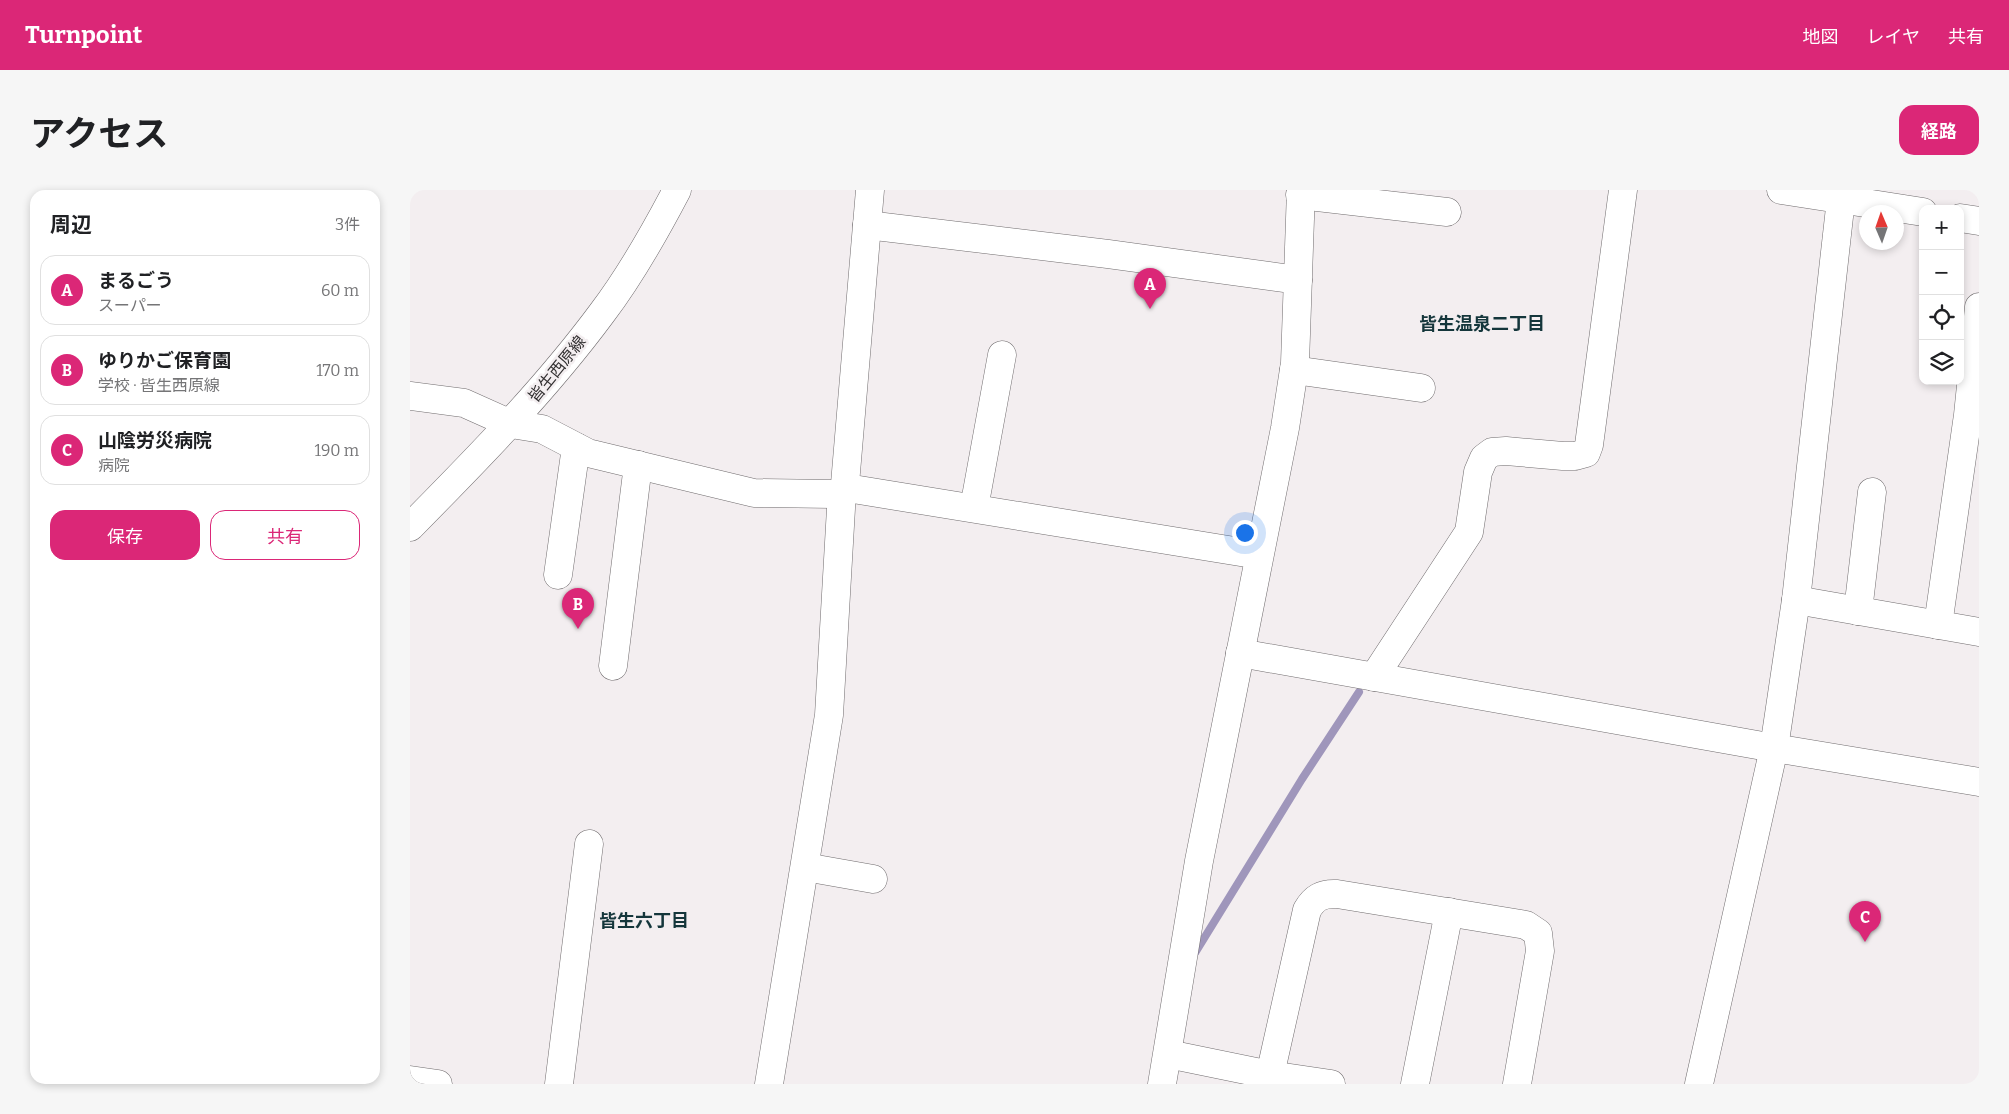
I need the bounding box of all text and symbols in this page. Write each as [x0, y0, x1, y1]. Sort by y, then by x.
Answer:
text: Turnpoint [25, 21, 142, 49]
text: 地図 [1803, 26, 1839, 48]
text: レイヤ [1867, 26, 1920, 48]
text: 共有 [1948, 26, 1984, 48]
button: 経路 [1899, 105, 1979, 155]
text: アクセス [30, 113, 168, 155]
north arrow [1859, 205, 1904, 250]
map controls [1919, 205, 1964, 385]
button: + [1919, 205, 1964, 250]
text: 周辺 [50, 212, 92, 238]
text: 3件 [335, 215, 360, 234]
button: − [1919, 250, 1964, 295]
pin: A [1134, 268, 1166, 309]
text: まるごう [98, 269, 174, 292]
text: A [61, 281, 73, 300]
text: 60 m [321, 281, 359, 300]
button: locate [1919, 295, 1964, 340]
text: スーパー [98, 296, 162, 315]
district label: 皆生温泉二丁目 [1419, 313, 1545, 335]
street label: 皆生西原線 [524, 332, 590, 406]
button: layers [1919, 340, 1964, 385]
text: ゆりかご保育園 [98, 349, 231, 372]
text: B [62, 361, 72, 380]
text: 170 m [316, 361, 359, 380]
text: 学校 · 皆生西原線 [98, 376, 220, 395]
text: 山陰労災病院 [98, 429, 212, 452]
text: C [62, 441, 72, 460]
text: 190 m [314, 441, 359, 460]
text: 病院 [98, 456, 130, 475]
button: 保存 [50, 510, 200, 560]
button: 共有 [210, 510, 360, 560]
your location [1232, 520, 1258, 546]
pin: B [562, 588, 594, 629]
pin: C [1849, 901, 1881, 942]
district label: 皆生六丁目 [599, 910, 689, 932]

